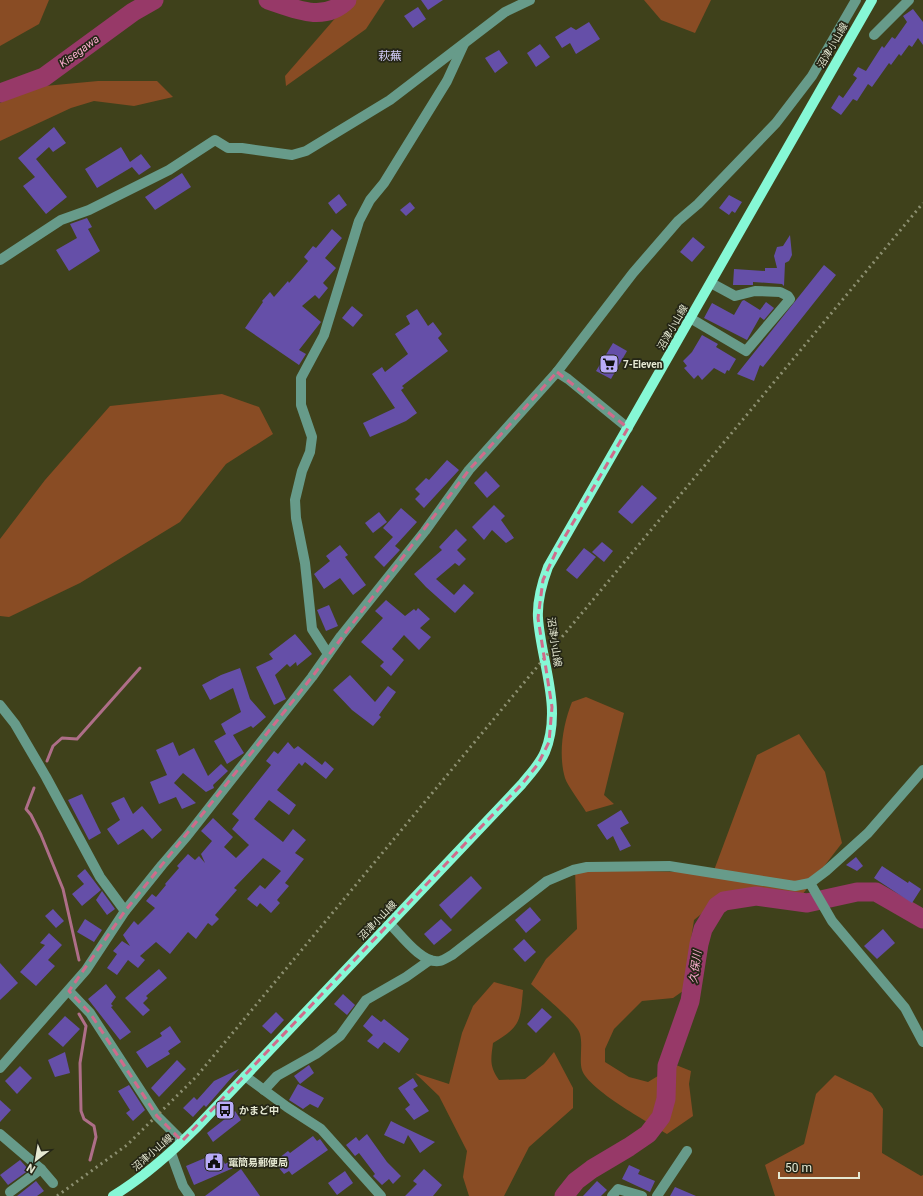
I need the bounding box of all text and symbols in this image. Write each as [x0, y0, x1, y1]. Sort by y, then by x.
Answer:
street label: 沼津小山線 [815, 21, 850, 70]
water label: Kisegawa [57, 32, 102, 70]
district label: 萩蕪 [378, 49, 402, 63]
street label: 沼津小山線 [655, 303, 690, 352]
supermarket icon: 7-Eleven [598, 353, 620, 375]
place label: 7-Eleven [623, 359, 663, 370]
street label: 沼津小山線 [546, 617, 563, 668]
street label: 沼津小山線 [356, 899, 399, 942]
water label: 久保川 [687, 949, 704, 984]
bus stop icon: かまど中 [214, 1099, 236, 1121]
place label: かまど中 [239, 1105, 279, 1116]
street label: 沼津小山線 [130, 1132, 175, 1173]
north arrow [16, 1140, 56, 1180]
public building icon: 竃簡易郵便局 [203, 1151, 225, 1173]
scale bar [779, 1154, 859, 1180]
place label: 竃簡易郵便局 [228, 1157, 288, 1168]
text: N [24, 1160, 38, 1176]
text: 50 m [785, 1161, 812, 1175]

